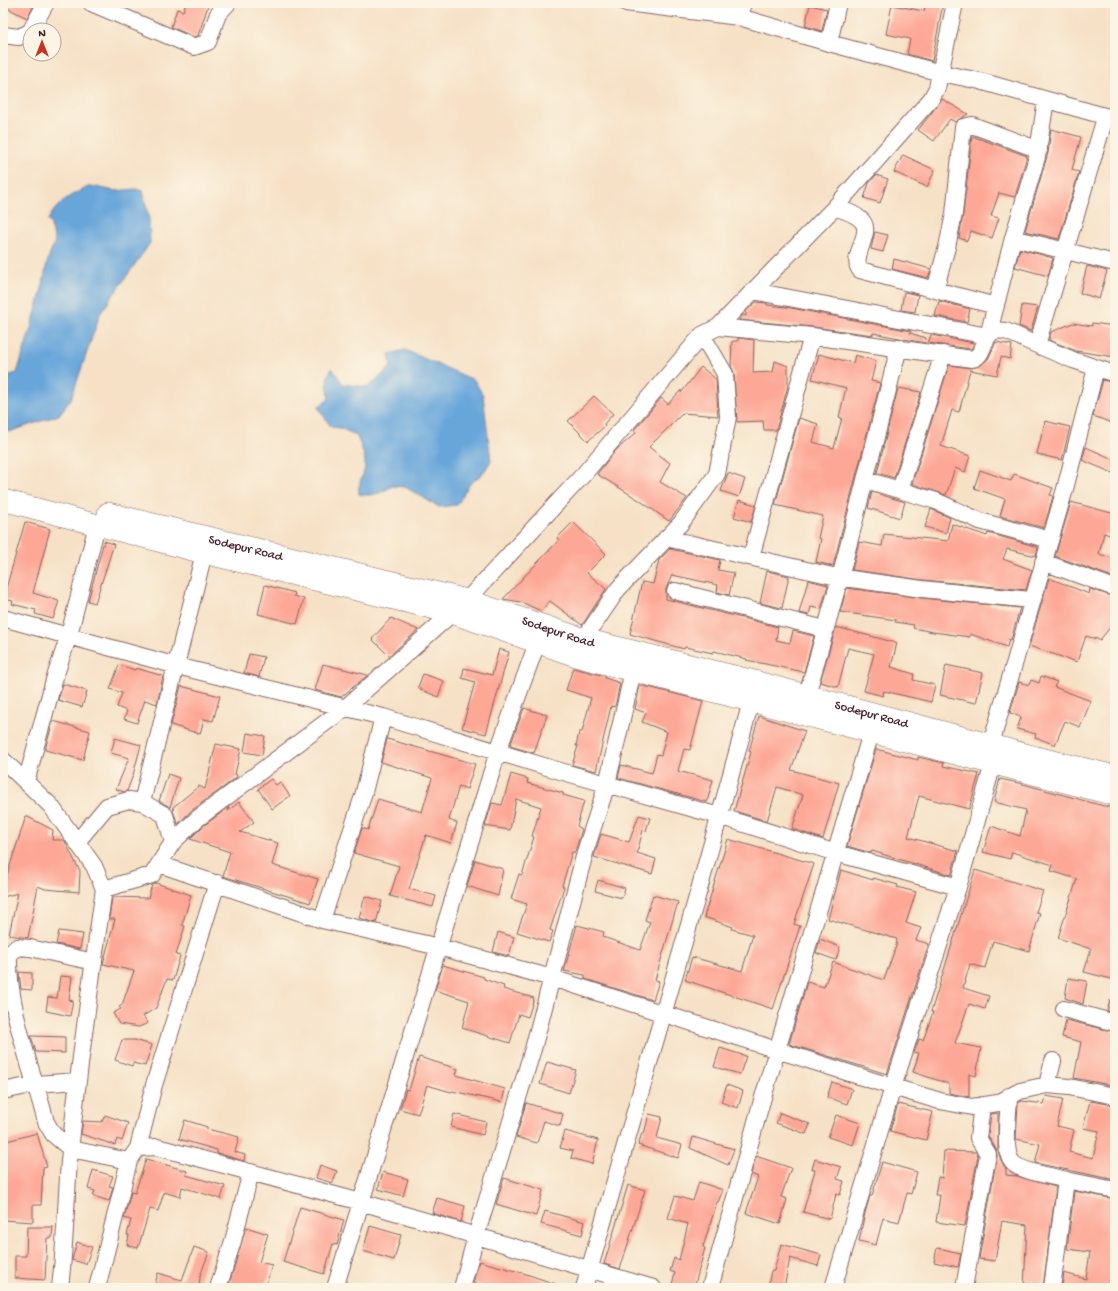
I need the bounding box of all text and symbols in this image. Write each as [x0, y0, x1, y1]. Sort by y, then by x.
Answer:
north arrow [22, 22, 62, 62]
text: N [38, 28, 46, 40]
street label: Sodepur Road [207, 533, 285, 565]
street label: Sodepur Road [520, 614, 597, 652]
street label: Sodepur Road [833, 698, 911, 733]

